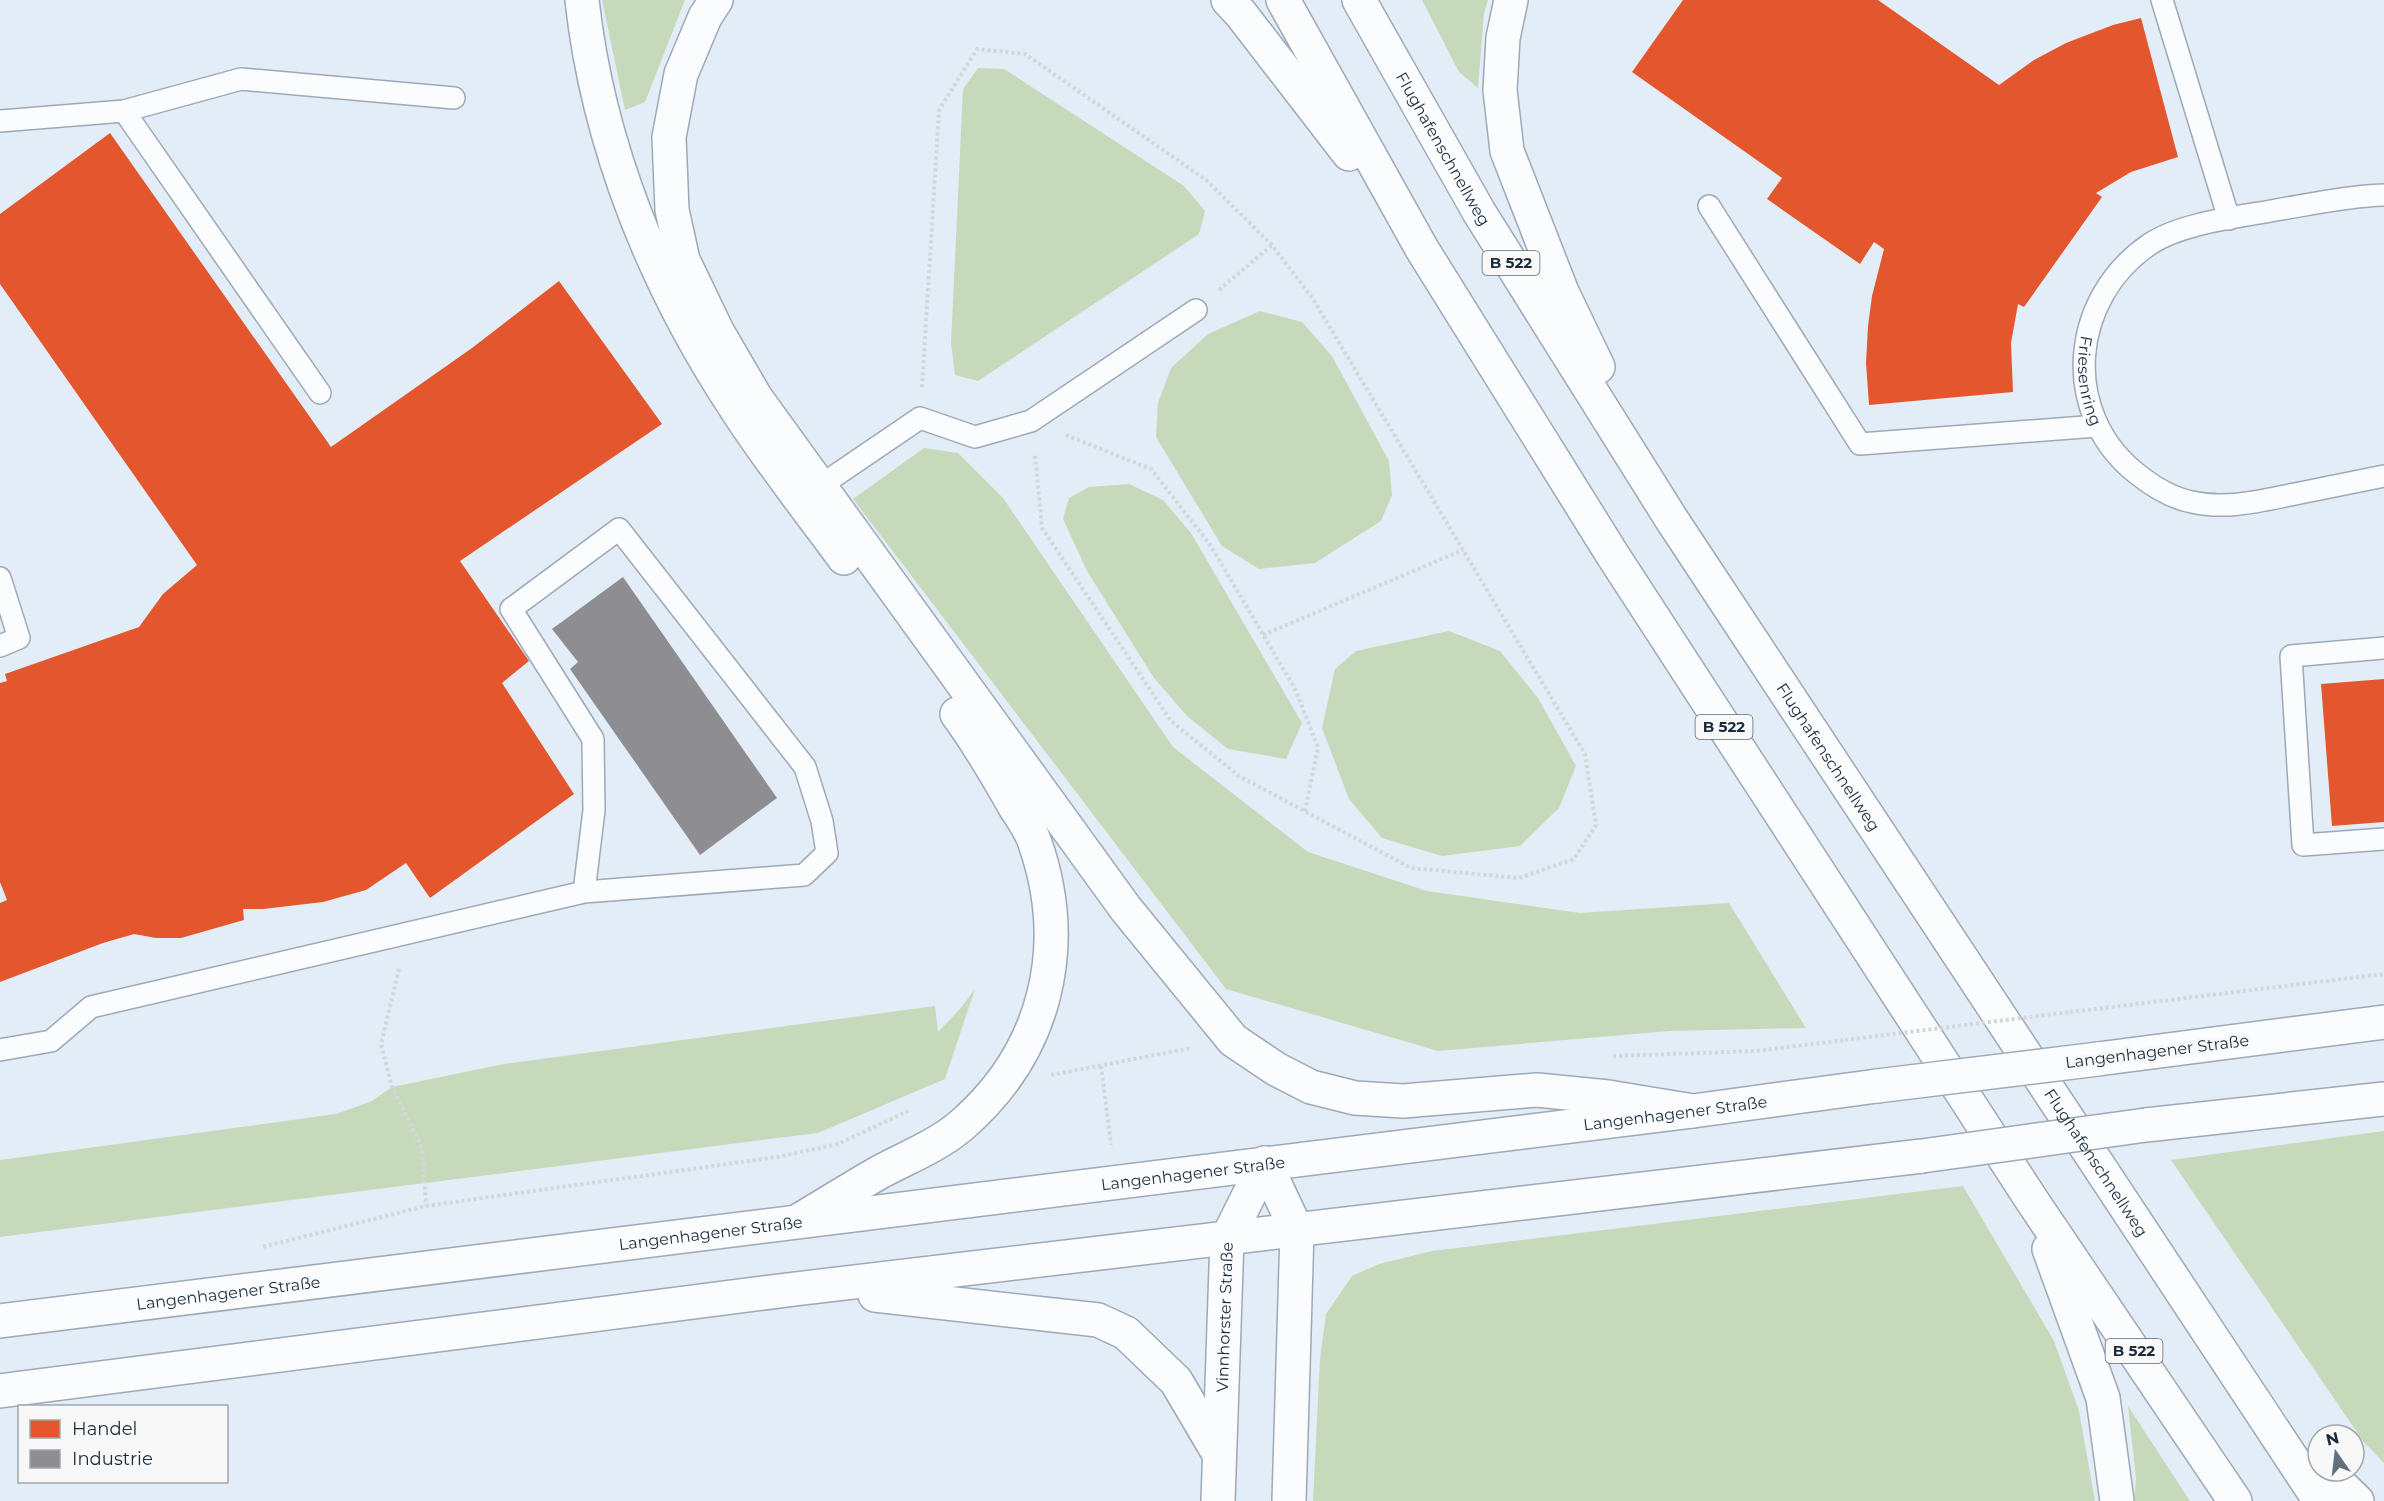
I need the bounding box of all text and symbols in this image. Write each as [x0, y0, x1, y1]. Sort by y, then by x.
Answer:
street label: Flughafenschnellweg [1392, 69, 1494, 229]
road number: B 522 [1482, 251, 1540, 275]
street label: Friesenring [2074, 334, 2106, 429]
street label: Flughafenschnellweg [1772, 680, 1884, 835]
road number: B 522 [1696, 715, 1752, 739]
street label: Langenhagener Straße [2064, 1031, 2250, 1072]
street label: Flughafenschnellweg [2040, 1085, 2152, 1240]
street label: Langenhagener Straße [1582, 1092, 1768, 1135]
street label: Langenhagener Straße [1100, 1153, 1286, 1194]
street label: Langenhagener Straße [618, 1213, 804, 1254]
street label: Vinnhorster Straße [1213, 1242, 1237, 1393]
street label: Langenhagener Straße [135, 1272, 321, 1314]
road number: B 522 [2106, 1339, 2162, 1363]
legend [18, 1405, 228, 1483]
text: Handel [72, 1418, 137, 1440]
north arrow [2306, 1423, 2366, 1483]
text: N [2324, 1428, 2341, 1450]
text: Industrie [72, 1448, 153, 1470]

